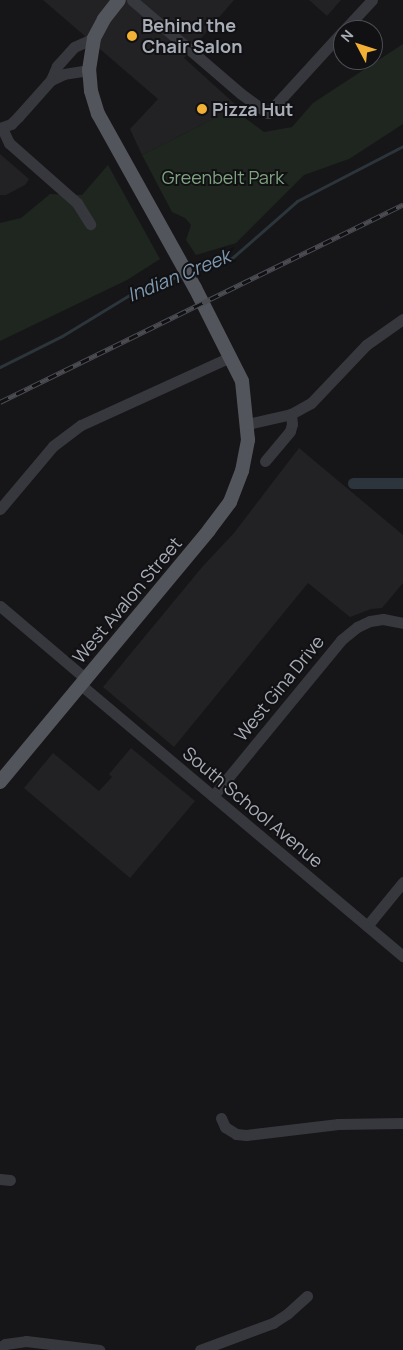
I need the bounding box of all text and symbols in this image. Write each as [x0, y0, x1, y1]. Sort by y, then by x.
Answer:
place label: Behind the Chair Salon [142, 15, 242, 58]
north arrow [333, 20, 383, 70]
text: N [336, 26, 357, 46]
marker: Behind the Chair Salon [126, 30, 138, 42]
place label: Pizza Hut [212, 98, 293, 120]
marker: Pizza Hut [196, 103, 208, 115]
park label: Greenbelt Park [162, 166, 284, 188]
water label: Indian Creek [124, 245, 234, 307]
street label: West Avalon Street [68, 533, 186, 667]
street label: West Gina Drive [230, 631, 328, 745]
street label: South School Avenue [178, 742, 328, 872]

